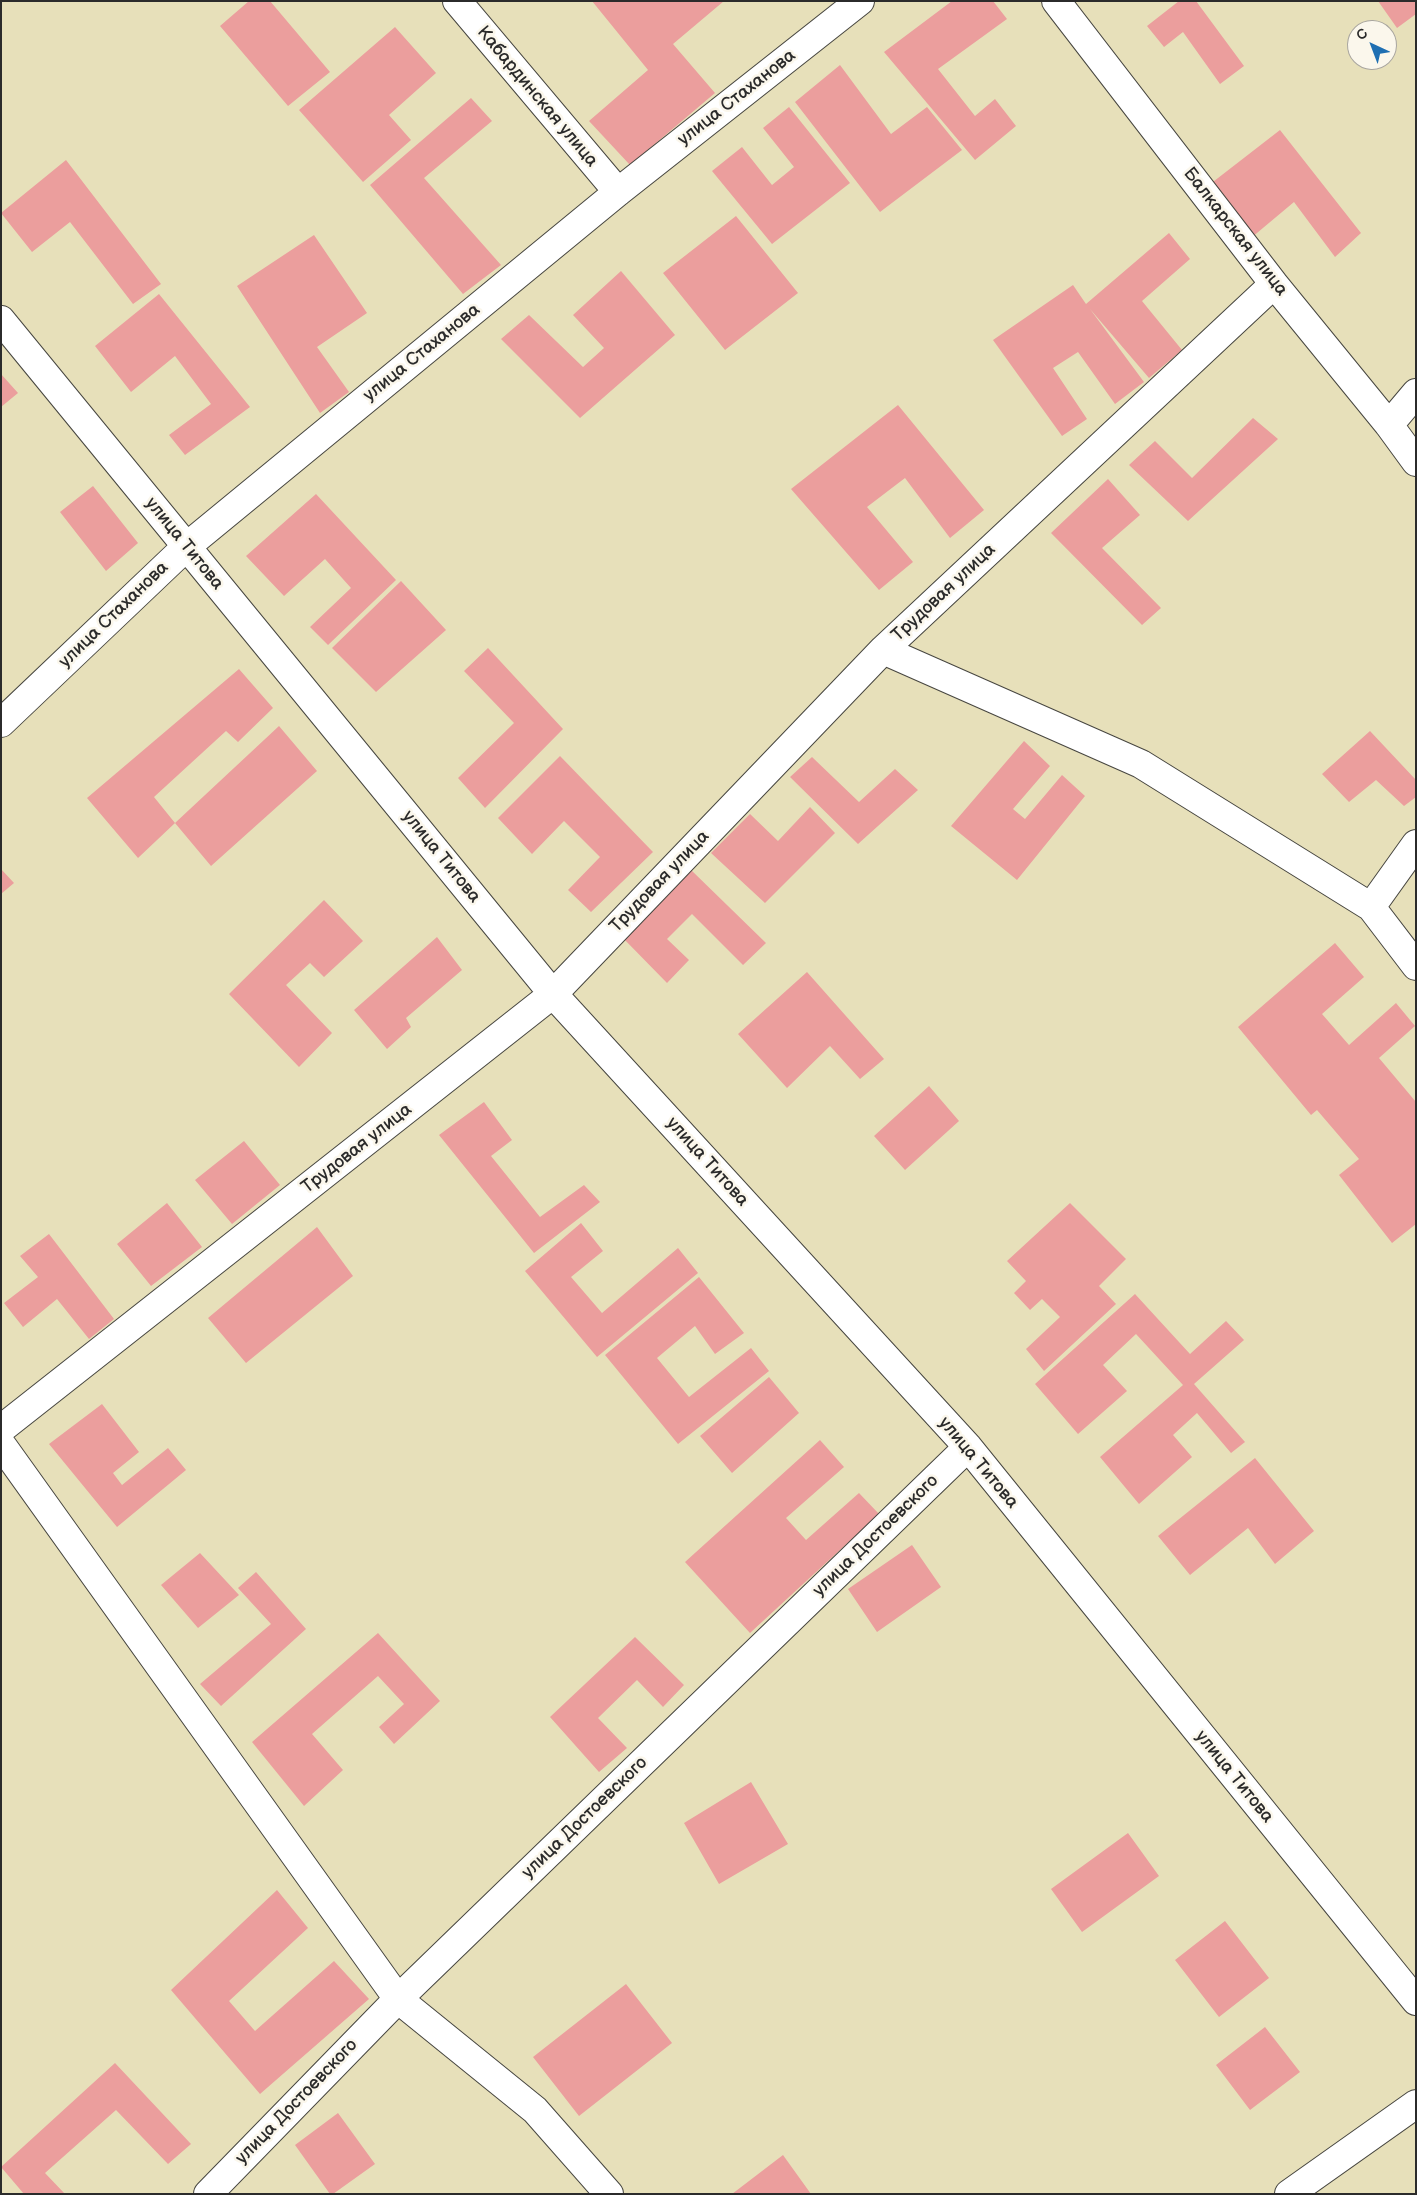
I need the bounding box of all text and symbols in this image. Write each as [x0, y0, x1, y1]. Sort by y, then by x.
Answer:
north arrow [1347, 20, 1397, 70]
street label: Кабардинская улица [472, 22, 602, 172]
text: С [1353, 25, 1371, 44]
street label: улица Стаханова [674, 45, 800, 151]
street label: Балкарская улица [1178, 164, 1292, 300]
street label: улица Стаханова [359, 299, 485, 407]
street label: улица Титова [140, 493, 228, 595]
street label: Трудовая улица [888, 539, 1000, 647]
street label: улица Стаханова [55, 557, 173, 673]
street label: улица Титова [397, 806, 485, 908]
street label: Трудовая улица [606, 826, 714, 938]
street label: Трудовая улица [298, 1099, 416, 1199]
street label: улица Титова [661, 1113, 753, 1211]
street label: улица Титова [934, 1413, 1022, 1513]
street label: улица Достоевского [809, 1471, 943, 1601]
street label: улица Титова [1190, 1726, 1278, 1828]
street label: улица Достоевского [518, 1753, 652, 1883]
street label: улица Достоевского [232, 2035, 362, 2169]

